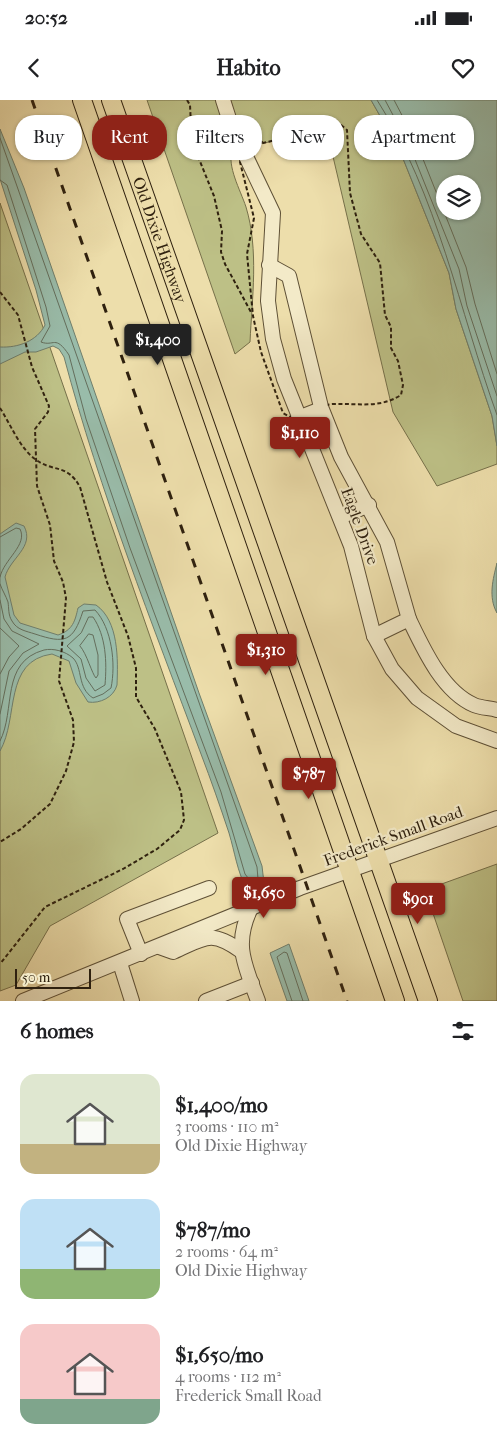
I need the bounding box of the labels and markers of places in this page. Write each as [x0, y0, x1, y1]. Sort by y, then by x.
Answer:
pin: $1,400 [117, 324, 199, 366]
pin: $1,110 [259, 416, 341, 459]
pin: $1,310 [225, 634, 307, 676]
pin: $787 [279, 758, 339, 800]
pin: $1,650 [223, 876, 305, 919]
pin: $901 [388, 882, 448, 925]

